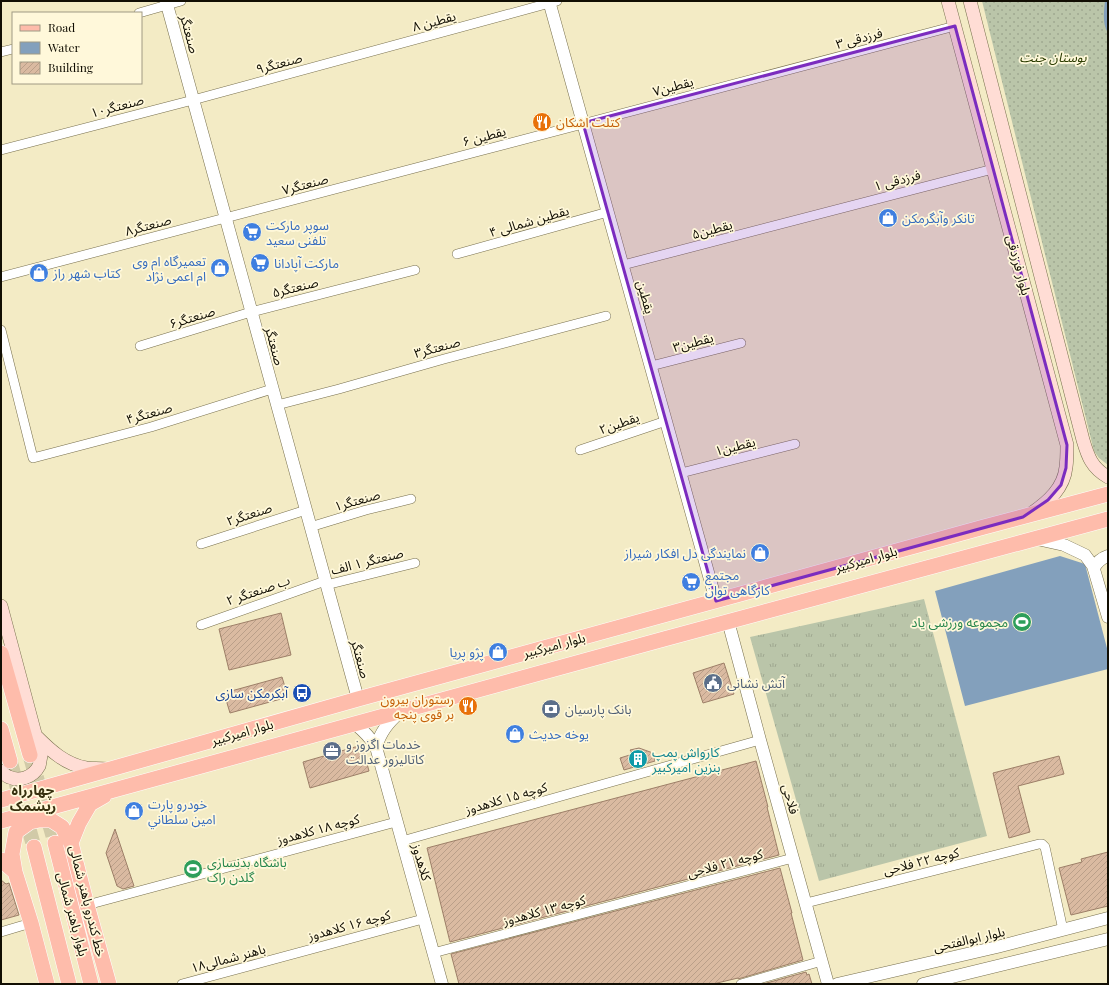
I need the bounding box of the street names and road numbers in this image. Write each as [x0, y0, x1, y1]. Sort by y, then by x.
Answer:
street label: یقطین ۸ [410, 7, 458, 35]
street label: صنعتگر [177, 12, 204, 55]
street label: فرزدقی ۳ [834, 23, 884, 53]
street label: صنعتگر۹ [254, 48, 304, 77]
street label: یقطین۷ [651, 72, 695, 100]
street label: صنعتگر۱۰ [88, 90, 146, 121]
street label: یقطین ۶ [460, 122, 508, 150]
street label: فرزدقی ۱ [872, 165, 922, 195]
street label: صنعتگر۷ [280, 169, 330, 198]
street label: یقطین شمالی ۴ [487, 201, 571, 241]
street label: صنعتگر۸ [123, 210, 173, 239]
street label: یقطین۵ [690, 215, 734, 243]
street label: بلوار فرزدقی [1002, 233, 1036, 297]
street label: صنعتگر۵ [270, 273, 320, 300]
street label: یقطین [633, 278, 659, 316]
street label: صنعتگر۶ [167, 301, 217, 332]
street label: صنعتگر [262, 324, 289, 367]
street label: یقطین۳ [671, 328, 715, 356]
street label: صنعتگر۳ [412, 332, 462, 361]
street label: صنعتگر۴ [124, 398, 174, 427]
street label: یقطین۲ [597, 408, 642, 438]
street label: یقطین۱ [713, 432, 757, 460]
street label: صنعتگر۱ [332, 485, 382, 514]
street label: صنعتگر۲ [224, 498, 274, 529]
street label: بلوار امیرکبیر [832, 542, 899, 576]
street label: صنعتگر ۱ الف [329, 543, 405, 578]
street label: ۲ ب صنعتگر [224, 571, 292, 609]
street label: بلوار امیرکبیر [520, 628, 587, 661]
street label: صنعتگر [348, 637, 375, 680]
street label: بلوار امیرکبیر [208, 715, 275, 749]
street label: کوچه ۱۵ کلاهدوز [462, 777, 550, 820]
street label: فلاحی [778, 782, 804, 816]
street label: کوچه ۱۸ کلاهدوز [274, 809, 362, 850]
street label: کلاهدوز [409, 840, 436, 883]
street label: خط کندرو باهنر شمالی [65, 843, 111, 959]
street label: کوچه ۲۲ فلاحی [881, 843, 962, 880]
street label: کوچه ۲۱ فلاحی [685, 844, 766, 883]
street label: بلوار باهنر شمالی [53, 870, 93, 958]
street label: کوچه ۱۳ کلاهدوز [500, 890, 588, 931]
street label: کوچه ۱۶ کلاهدوز [305, 905, 393, 946]
street label: بلوار ابوالفتحی [931, 922, 1007, 956]
street label: باهنر شمالی۱۸ [189, 939, 267, 977]

